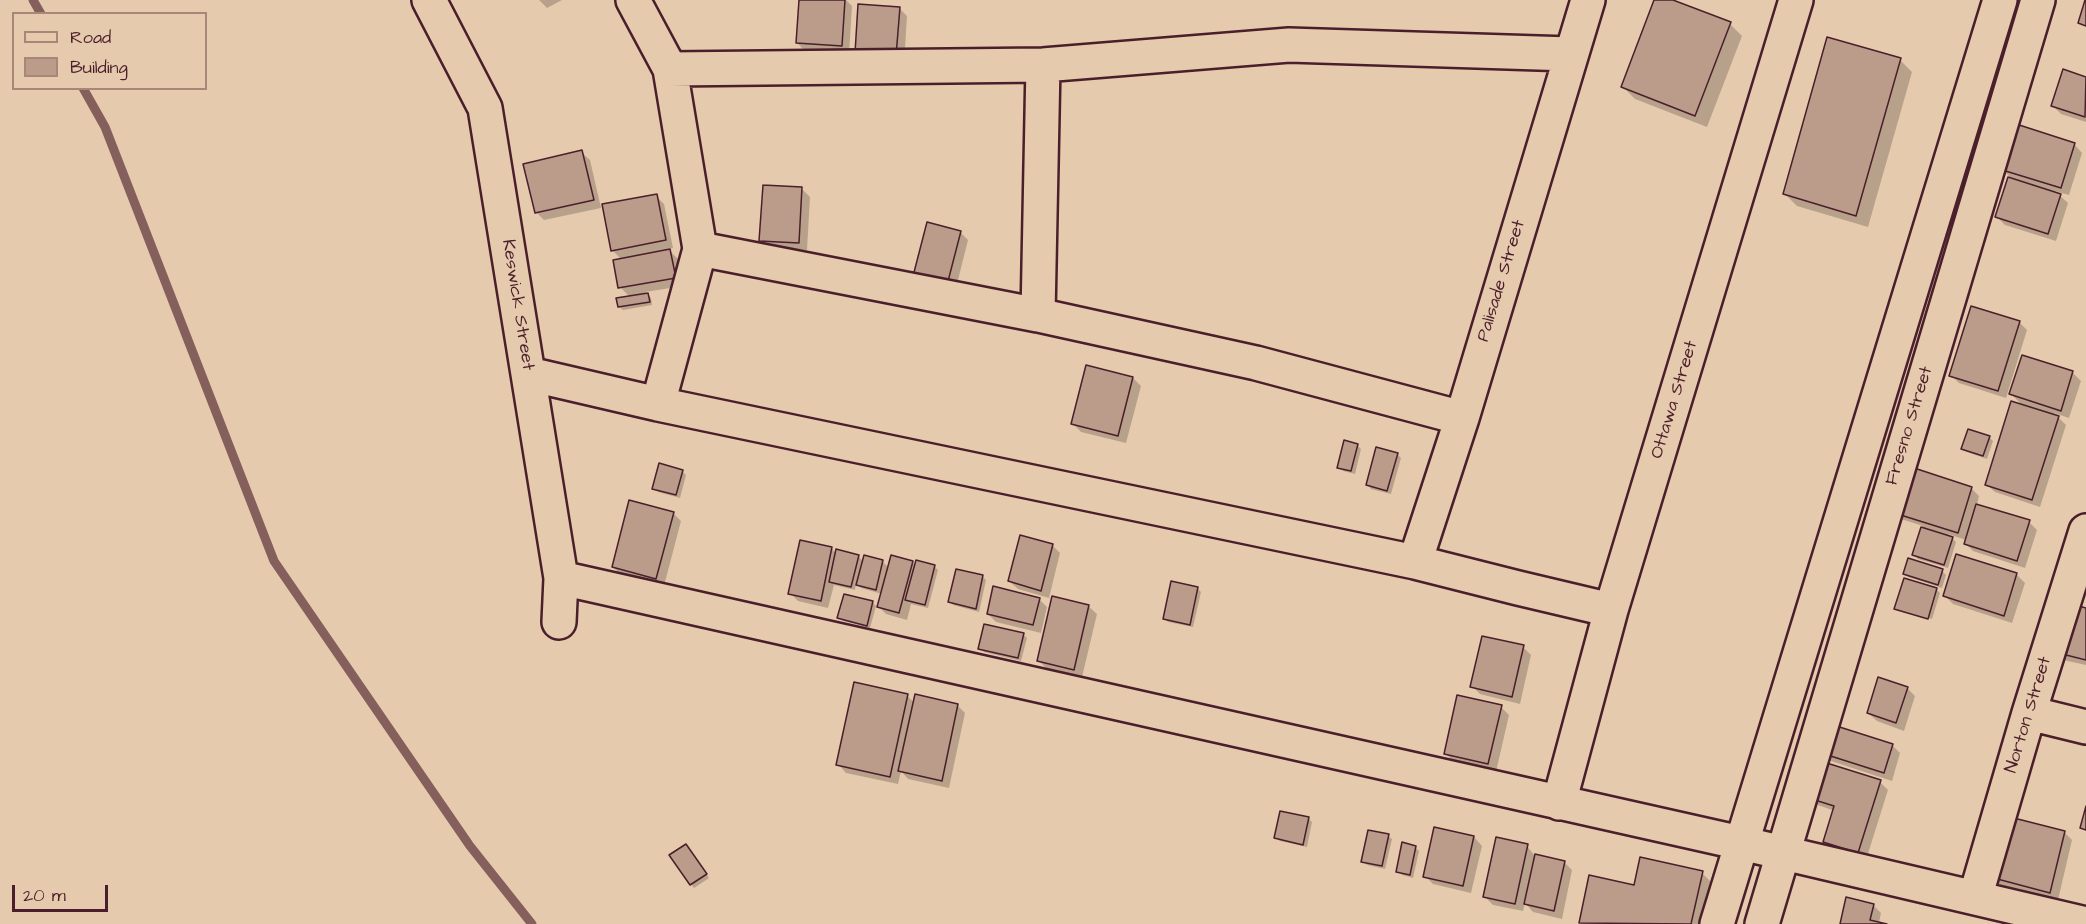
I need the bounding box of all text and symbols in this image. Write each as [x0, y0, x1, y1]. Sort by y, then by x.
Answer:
legend [12, 12, 207, 90]
text: Road [70, 25, 111, 50]
text: Building [70, 55, 128, 80]
street label: Palisade Street [1473, 218, 1531, 344]
street label: Keswick Street [496, 238, 538, 372]
street label: Ottawa Street [1647, 338, 1703, 462]
street label: Fresno Street [1882, 364, 1938, 488]
street label: Norton Street [2001, 654, 2057, 776]
scale bar [15, 873, 111, 911]
text: 20 m [23, 883, 66, 908]

